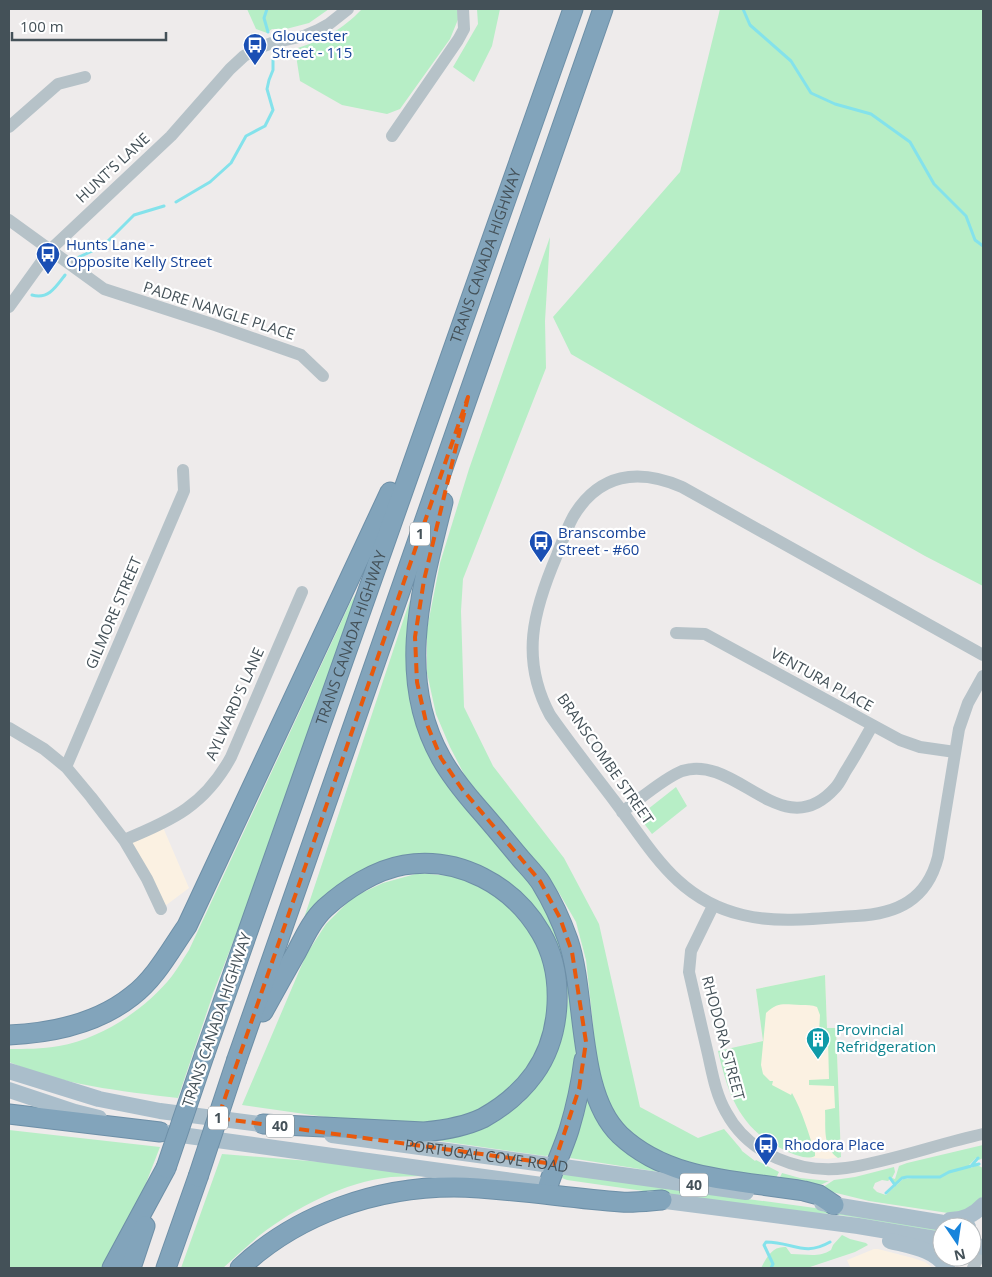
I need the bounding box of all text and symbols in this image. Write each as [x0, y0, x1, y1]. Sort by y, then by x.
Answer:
scale bar [12, 10, 166, 42]
text: 100 m [20, 16, 64, 36]
place label: Gloucester Street - 115 [272, 25, 352, 62]
bus stop icon: Gloucester Street - 115 [242, 32, 268, 66]
street label: HUNT'S LANE [71, 128, 153, 207]
street label: TRANS CANADA HIGHWAY [445, 165, 525, 346]
place label: Hunts Lane - Opposite Kelly Street [66, 234, 212, 271]
bus stop icon: Hunts Lane - Opposite Kelly Street [35, 241, 61, 275]
street label: PADRE NANGLE PLACE [141, 276, 298, 344]
road number: 1 [410, 522, 430, 546]
place label: Branscombe Street - #60 [558, 522, 646, 559]
bus stop icon: Branscombe Street - #60 [528, 529, 554, 563]
street label: TRANS CANADA HIGHWAY [310, 547, 390, 728]
street label: GILMORE STREET [80, 553, 146, 672]
street label: VENTURA PLACE [768, 643, 877, 716]
street label: AYLWARD'S LANE [200, 644, 268, 763]
street label: BRANSCOMBE STREET [553, 689, 659, 828]
street label: TRANS CANADA HIGHWAY [177, 929, 256, 1110]
street label: RHODORA STREET [698, 973, 750, 1103]
place label: Provincial Refridgeration [836, 1019, 936, 1056]
building icon: Provincial Refridgeration [805, 1026, 831, 1060]
road number: 1 [208, 1106, 228, 1130]
road number: 40 [266, 1114, 294, 1138]
bus stop icon: Rhodora Place [753, 1132, 779, 1166]
street label: PORTUGAL COVE ROAD [404, 1134, 570, 1176]
place label: Rhodora Place [784, 1134, 885, 1154]
road number: 40 [680, 1174, 708, 1196]
north arrow [932, 1217, 982, 1267]
text: N [952, 1245, 968, 1266]

